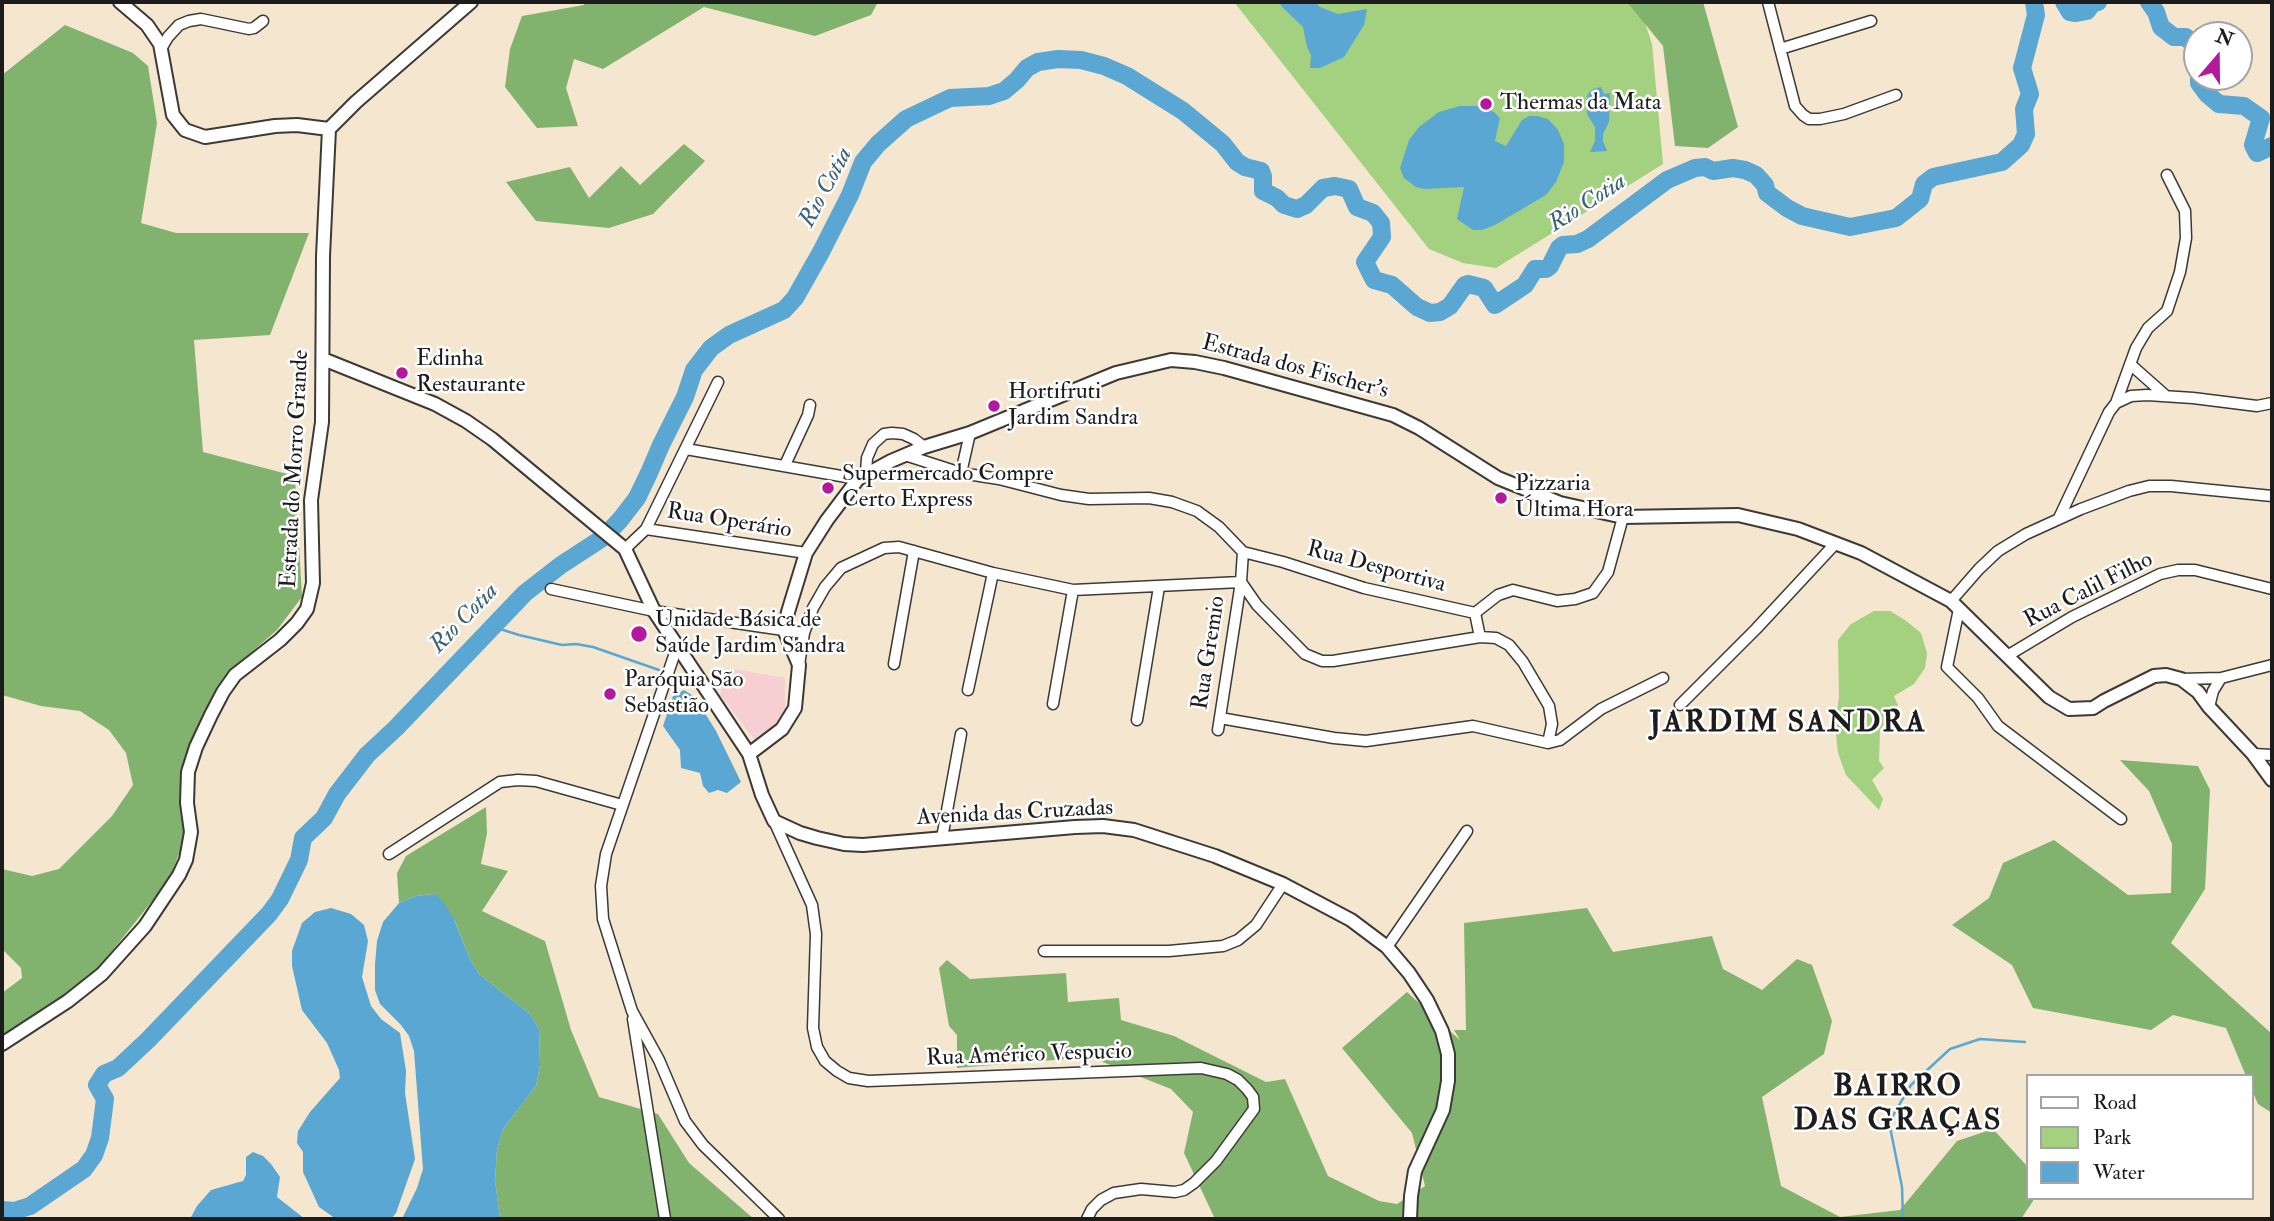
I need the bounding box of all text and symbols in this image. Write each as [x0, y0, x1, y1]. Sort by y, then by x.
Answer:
north arrow [2183, 21, 2253, 91]
text: N [2212, 24, 2237, 52]
place label: Thermas da Mata [1500, 90, 1661, 118]
marker: Thermas da Mata [1478, 96, 1494, 112]
water label: Rio Cotia [794, 143, 860, 233]
water label: Rio Cotia [1544, 168, 1632, 240]
street label: Estrada dos Fischer's [1199, 330, 1391, 406]
place label: Edinha Restaurante [416, 346, 525, 400]
street label: Estrada do Morro Grande [276, 349, 316, 589]
marker: Edinha Restaurante [394, 365, 410, 381]
place label: Hortifruti Jardim Sandra [1008, 379, 1138, 433]
marker: Hortifruti Jardim Sandra [986, 398, 1002, 414]
place label: Supermercado Compre Certo Express [842, 461, 1054, 515]
place label: Pizzaria Última Hora [1515, 471, 1633, 525]
marker: Supermercado Compre Certo Express [820, 480, 836, 496]
marker: Pizzaria Última Hora [1493, 490, 1509, 506]
street label: Rua Operário [665, 499, 793, 545]
street label: Rua Desportiva [1304, 536, 1448, 600]
street label: Rua Calil Filho [2020, 547, 2158, 635]
water label: Rio Cotia [425, 578, 505, 660]
street label: Rua Gremio [1187, 594, 1233, 712]
place label: Unidade Básica de Saúde Jardim Sandra [655, 607, 845, 661]
marker: Unidade Básica de Saúde Jardim Sandra [629, 624, 649, 644]
place label: Paróquia São Sebastião [624, 667, 744, 721]
marker: Paróquia São Sebastião [602, 686, 618, 702]
district label: JARDIM SANDRA [1651, 707, 1925, 743]
street label: Avenida das Cruzadas [916, 795, 1114, 833]
street label: Rua Américo Vespucio [926, 1039, 1132, 1073]
district label: BAIRRO DAS GRAÇAS [1795, 1071, 2001, 1142]
legend [2025, 1074, 2253, 1200]
text: Road [2093, 1089, 2137, 1116]
text: Park [2093, 1124, 2131, 1151]
text: Water [2093, 1159, 2145, 1186]

